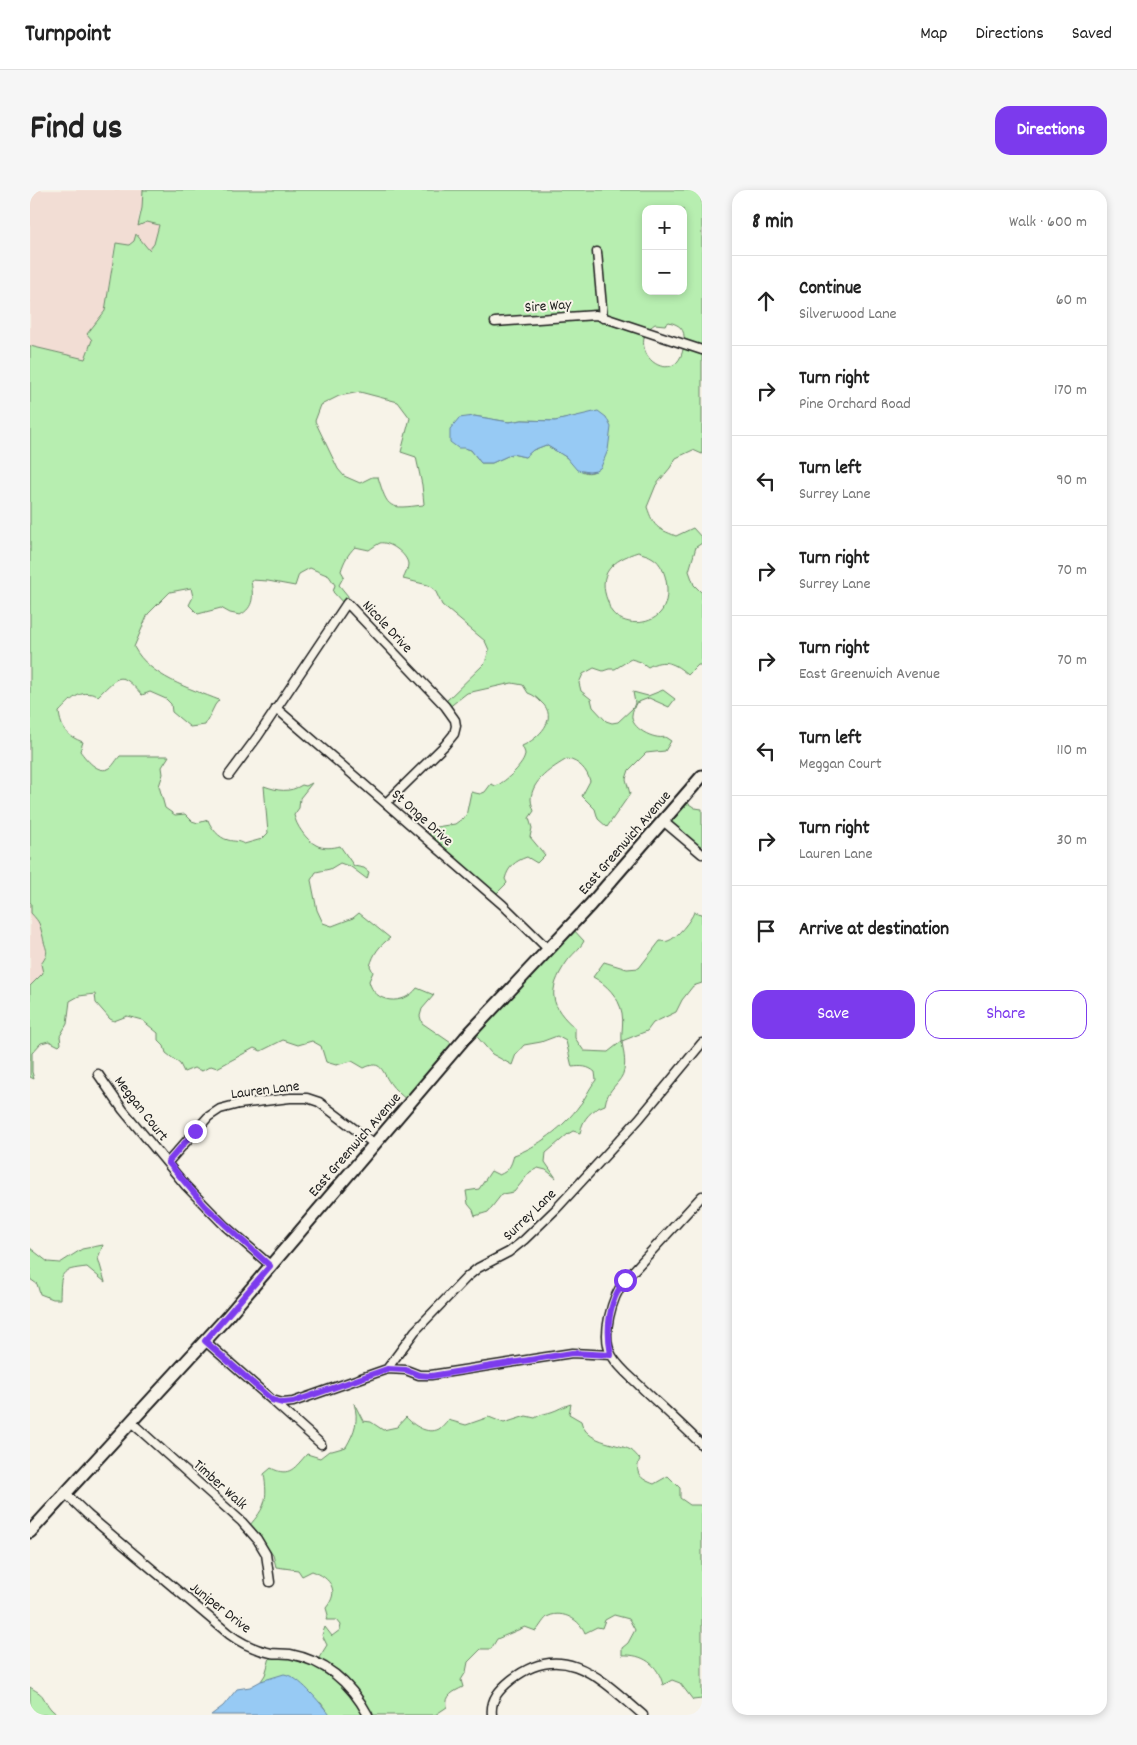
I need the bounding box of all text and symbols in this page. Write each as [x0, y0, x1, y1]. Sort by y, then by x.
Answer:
text: Turnpoint [25, 18, 111, 52]
text: Map [920, 22, 947, 47]
text: Directions [975, 22, 1044, 47]
text: Saved [1072, 22, 1112, 47]
text: Find us [30, 105, 122, 155]
button: Directions [995, 106, 1107, 155]
map controls [642, 205, 687, 295]
button: + [642, 205, 687, 250]
text: 8 min [752, 208, 793, 238]
text: Walk · 600 m [1009, 211, 1087, 234]
button: − [642, 250, 687, 295]
text: Continue [799, 276, 861, 303]
icon: ahead [752, 287, 780, 315]
text: 60 m [1056, 289, 1087, 312]
street label: Sire Way [524, 294, 573, 320]
text: Silverwood Lane [799, 303, 897, 326]
text: Turn right [799, 366, 870, 393]
icon: right [752, 377, 780, 405]
text: 170 m [1054, 379, 1087, 402]
text: Pine Orchard Road [799, 393, 911, 416]
text: Turn left [799, 456, 862, 483]
icon: left [752, 467, 780, 495]
text: 90 m [1056, 469, 1087, 492]
text: Surrey Lane [799, 483, 871, 506]
text: Turn right [799, 546, 870, 573]
icon: right [752, 557, 780, 585]
text: 70 m [1057, 559, 1087, 582]
text: Surrey Lane [799, 573, 871, 596]
street label: Nicole Drive [356, 596, 417, 659]
text: Turn right [799, 636, 870, 663]
icon: right [752, 647, 780, 675]
text: 70 m [1057, 649, 1087, 672]
text: East Greenwich Avenue [799, 663, 940, 686]
text: Turn left [799, 726, 862, 753]
icon: left [752, 737, 780, 765]
text: 110 m [1057, 739, 1087, 762]
text: Meggan Court [799, 753, 882, 776]
street label: St Onge Drive [386, 785, 458, 853]
street label: East Greenwich Avenue [574, 786, 677, 900]
text: Turn right [799, 816, 870, 843]
icon: right [752, 827, 780, 855]
text: 30 m [1057, 829, 1087, 852]
text: Lauren Lane [799, 843, 872, 866]
icon: arrive [752, 917, 780, 945]
text: Arrive at destination [799, 917, 949, 944]
button: Save [752, 990, 915, 1039]
button: Share [925, 990, 1087, 1039]
street label: Meggan Court [108, 1072, 173, 1147]
street label: Lauren Lane [230, 1076, 301, 1106]
street label: East Greenwich Avenue [304, 1088, 407, 1202]
route end [184, 1120, 207, 1143]
street label: Surrey Lane [499, 1184, 562, 1247]
route start [614, 1269, 637, 1292]
street label: Timber Walk [188, 1455, 252, 1516]
street label: Juniper Drive [184, 1577, 256, 1640]

